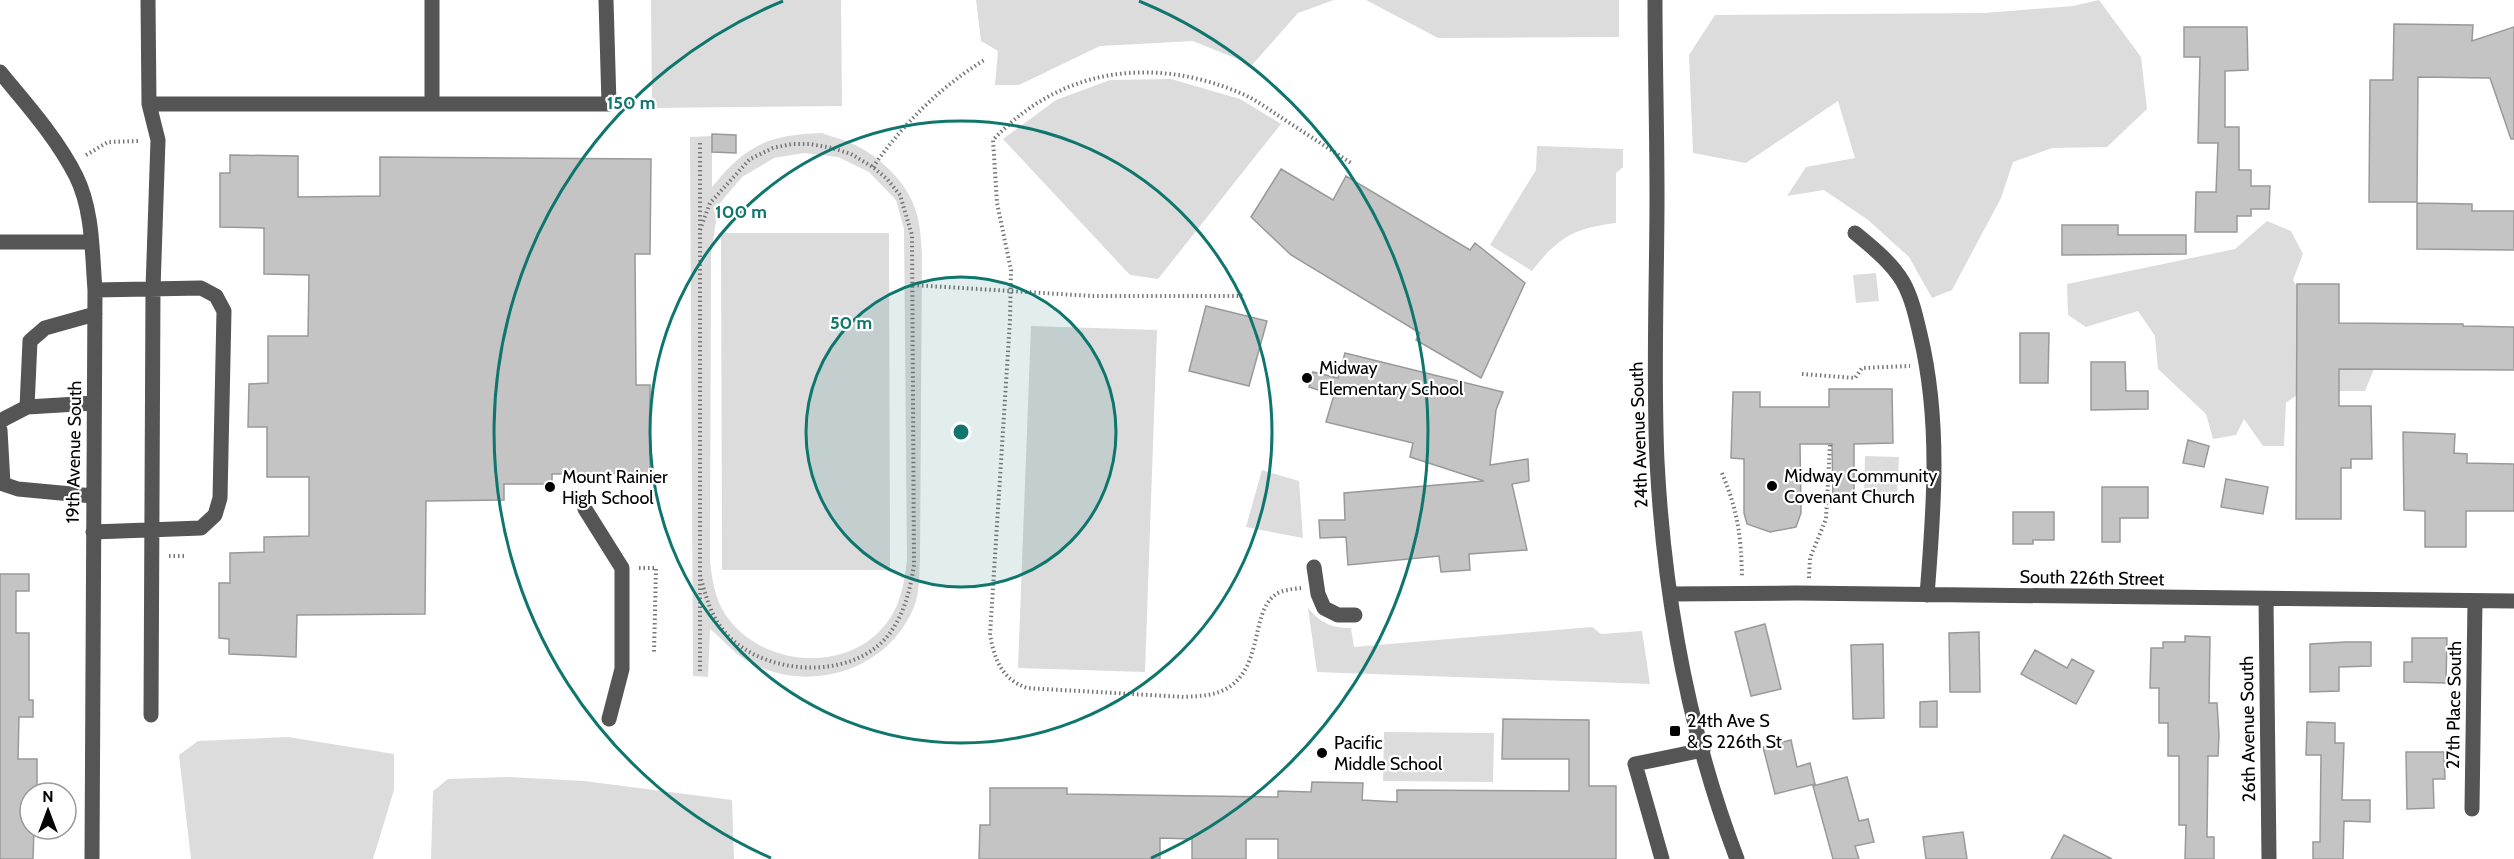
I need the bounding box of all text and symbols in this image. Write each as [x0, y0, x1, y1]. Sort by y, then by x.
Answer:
text: 150 m [607, 92, 655, 114]
text: 100 m [715, 201, 767, 223]
text: 50 m [830, 312, 872, 334]
place label: Midway Elementary School [1319, 357, 1464, 400]
street label: 24th Avenue South [1625, 361, 1653, 509]
marker: Midway Elementary School [1300, 371, 1314, 385]
street label: 19th Avenue South [62, 380, 86, 524]
centre of rings [951, 422, 971, 442]
place label: Midway Community Covenant Church [1784, 465, 1937, 508]
place label: Mount Rainier High School [562, 466, 668, 509]
marker: Midway Community Covenant Church [1765, 479, 1779, 493]
marker: Mount Rainier High School [543, 480, 557, 494]
street label: South 226th Street [2019, 566, 2165, 590]
street label: 27th Place South [2442, 641, 2466, 769]
street label: 26th Avenue South [2236, 656, 2260, 802]
place label: 24th Ave S & S 226th St [1687, 710, 1782, 753]
marker: 24th Ave S & S 226th St [1668, 724, 1682, 738]
place label: Pacific Middle School [1334, 732, 1443, 775]
marker: Pacific Middle School [1315, 746, 1329, 760]
north arrow [18, 781, 78, 841]
text: N [42, 787, 54, 806]

